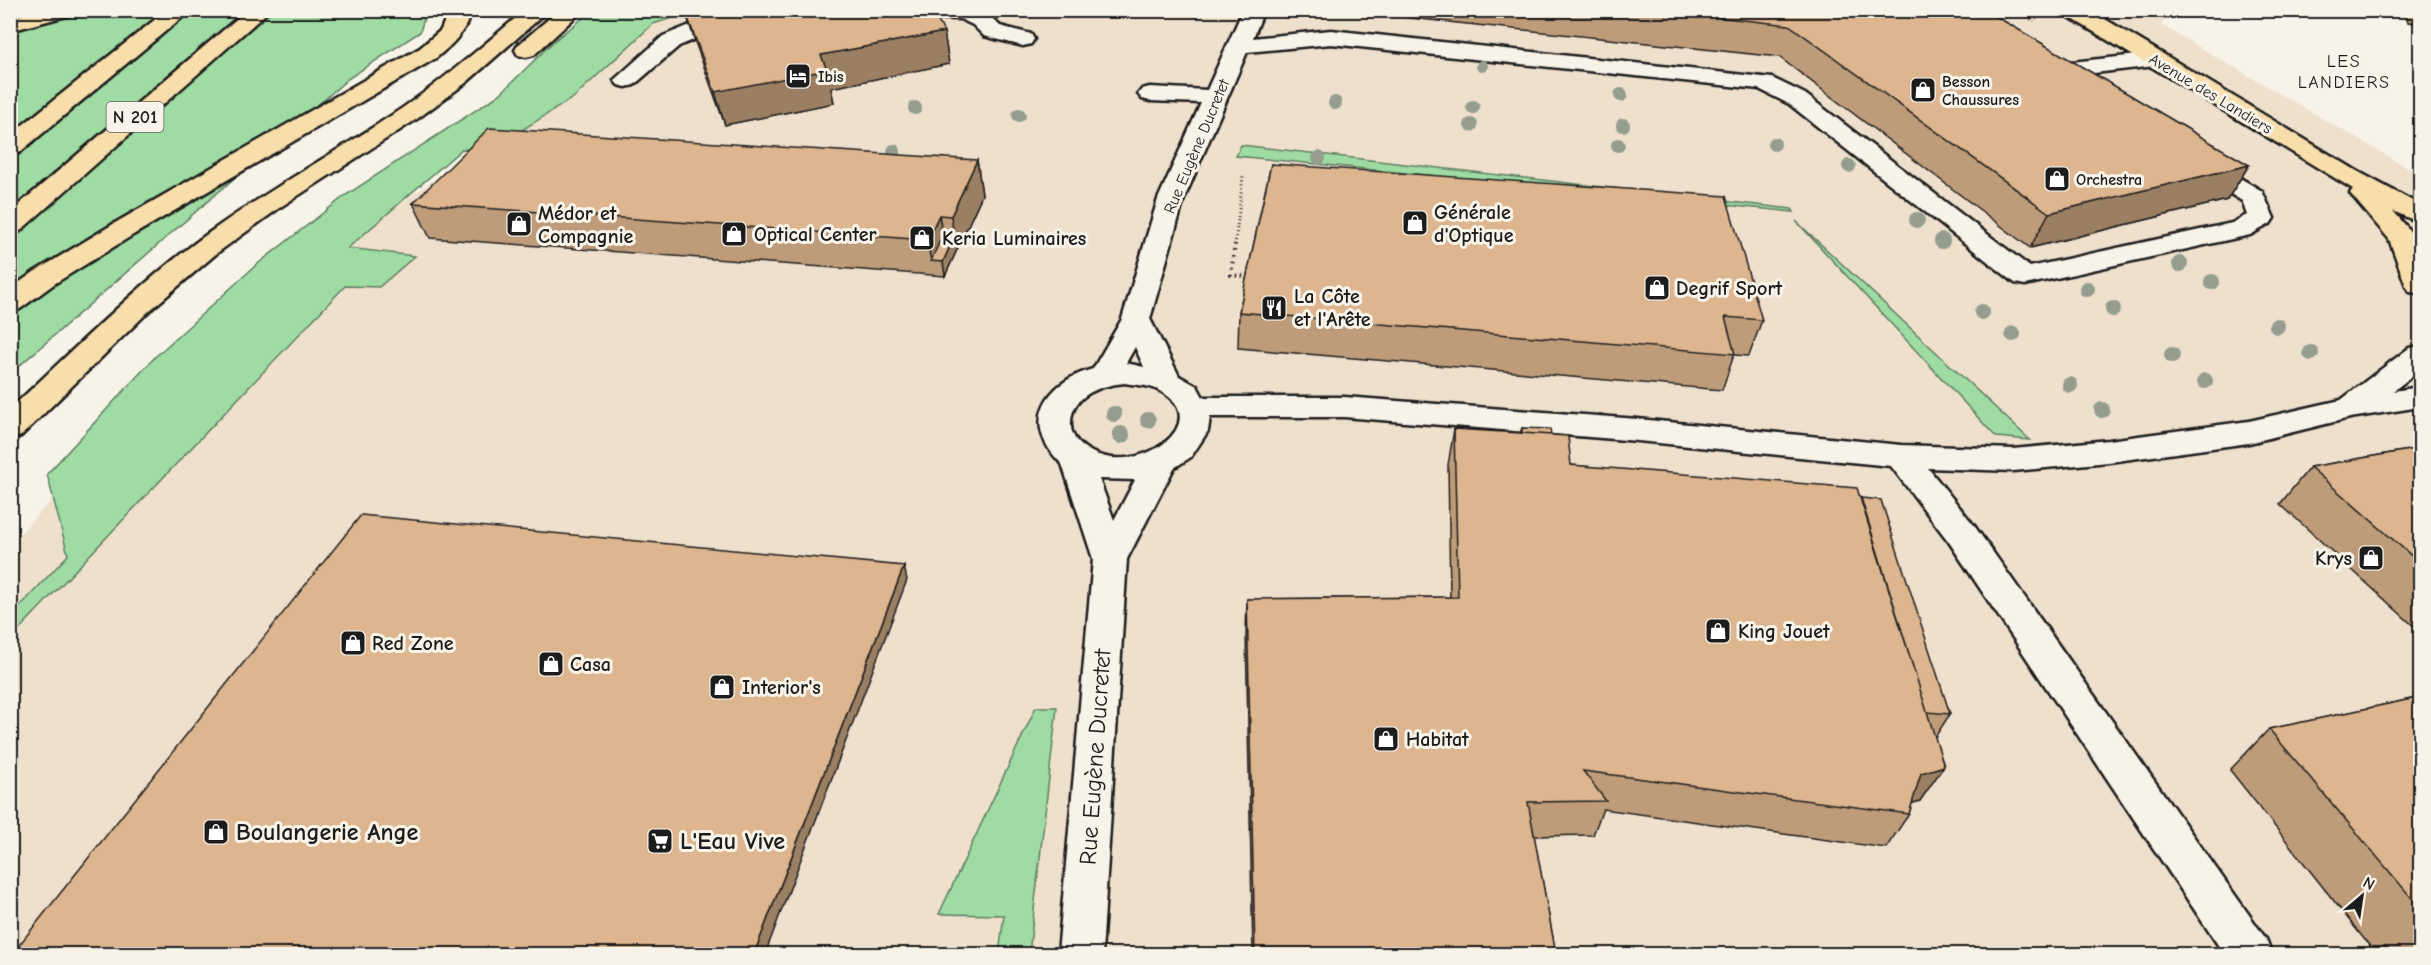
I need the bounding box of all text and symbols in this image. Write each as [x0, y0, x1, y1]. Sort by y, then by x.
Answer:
street label: Avenue des Landiers [2146, 50, 2276, 138]
district label: LES LANDIERS [2298, 51, 2390, 93]
hotel icon: Ibis [783, 61, 813, 91]
place label: Ibis [818, 68, 844, 86]
place label: Besson Chaussures [1942, 73, 2019, 109]
shop icon: Besson Chaussures [1908, 75, 1938, 105]
street label: Rue Eugène Ducretet [1160, 76, 1234, 216]
road number: N 201 [106, 102, 164, 132]
shop icon: Orchestra [2042, 164, 2072, 194]
place label: Orchestra [2076, 171, 2142, 189]
place label: Générale d'Optique [1434, 201, 1514, 247]
place label: Médor et Compagnie [538, 202, 634, 248]
shop icon: Générale d'Optique [1400, 208, 1430, 238]
shop icon: Médor et Compagnie [504, 209, 534, 239]
shop icon: Optical Center [719, 219, 749, 249]
place label: Optical Center [754, 223, 877, 246]
shop icon: Keria Luminaires [907, 223, 937, 253]
place label: Keria Luminaires [942, 227, 1086, 250]
shop icon: Degrif Sport [1642, 273, 1672, 303]
place label: Degrif Sport [1676, 277, 1782, 300]
place label: La Côte et l'Arête [1294, 285, 1371, 331]
restaurant icon: La Côte et l'Arête [1259, 293, 1289, 323]
shop icon: Krys [2356, 543, 2386, 573]
place label: Krys [2315, 547, 2352, 570]
shop icon: King Jouet [1703, 616, 1733, 646]
place label: King Jouet [1738, 620, 1830, 643]
shop icon: Red Zone [338, 628, 368, 658]
place label: Red Zone [372, 632, 454, 655]
street label: Rue Eugène Ducretet [1073, 647, 1117, 866]
shop icon: Casa [536, 649, 566, 679]
place label: Casa [570, 653, 611, 676]
shop icon: Interior's [707, 672, 737, 702]
place label: Interior's [742, 676, 821, 699]
shop icon: Habitat [1371, 724, 1401, 754]
place label: Habitat [1406, 728, 1469, 751]
shop icon: Boulangerie Ange [201, 817, 231, 847]
place label: Boulangerie Ange [236, 818, 419, 846]
supermarket icon: L'Eau Vive [645, 826, 675, 856]
place label: L'Eau Vive [680, 827, 785, 855]
north arrow [2332, 866, 2392, 926]
text: N [2360, 873, 2378, 894]

